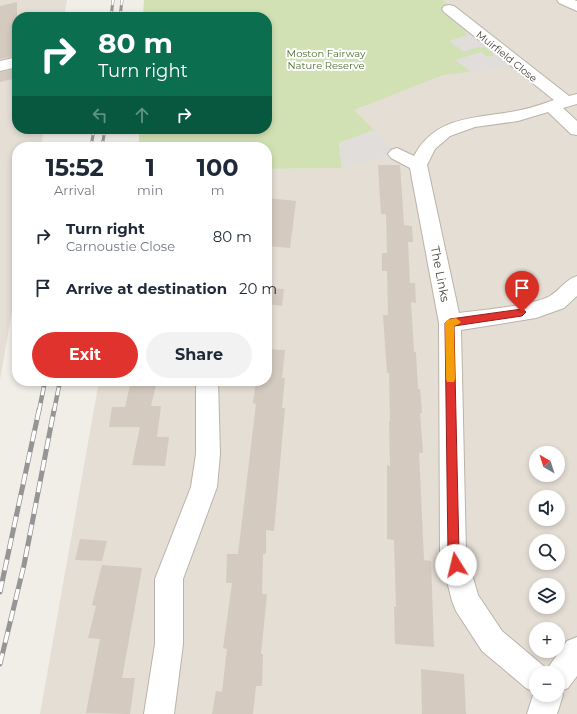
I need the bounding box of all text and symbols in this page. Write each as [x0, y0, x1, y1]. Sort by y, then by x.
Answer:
text: 80 m [98, 26, 173, 60]
icon: right [32, 28, 84, 80]
street label: Muirfield Close [474, 28, 540, 85]
park label: Moston Fairway Nature Reserve [287, 47, 366, 72]
text: Turn right [98, 60, 188, 82]
icon: left [89, 104, 111, 126]
icon: ahead [131, 104, 153, 126]
icon: right [173, 104, 195, 126]
text: 15:52 [45, 153, 104, 182]
text: 1 [145, 153, 155, 182]
text: 100 [197, 153, 239, 182]
text: Arrival [54, 182, 95, 198]
text: min [137, 182, 163, 198]
text: m [211, 182, 224, 198]
text: Turn right [66, 219, 145, 238]
icon: right [32, 225, 54, 247]
text: 80 m [213, 227, 252, 246]
text: Carnoustie Close [66, 238, 175, 254]
street label: The Links [428, 245, 453, 303]
pin [505, 271, 539, 312]
icon: arrive [32, 277, 54, 299]
icon: arrive [511, 277, 533, 299]
text: Arrive at destination [66, 279, 227, 298]
text: 20 m [239, 279, 277, 298]
button: Exit [32, 332, 138, 378]
button: Share [146, 332, 252, 378]
north arrow [529, 446, 565, 482]
map controls [529, 446, 565, 702]
button: sound [529, 490, 565, 526]
button: search [529, 534, 565, 570]
position arrow [435, 544, 477, 586]
button: layers [529, 578, 565, 614]
button: + [529, 622, 565, 658]
button: − [529, 666, 565, 702]

